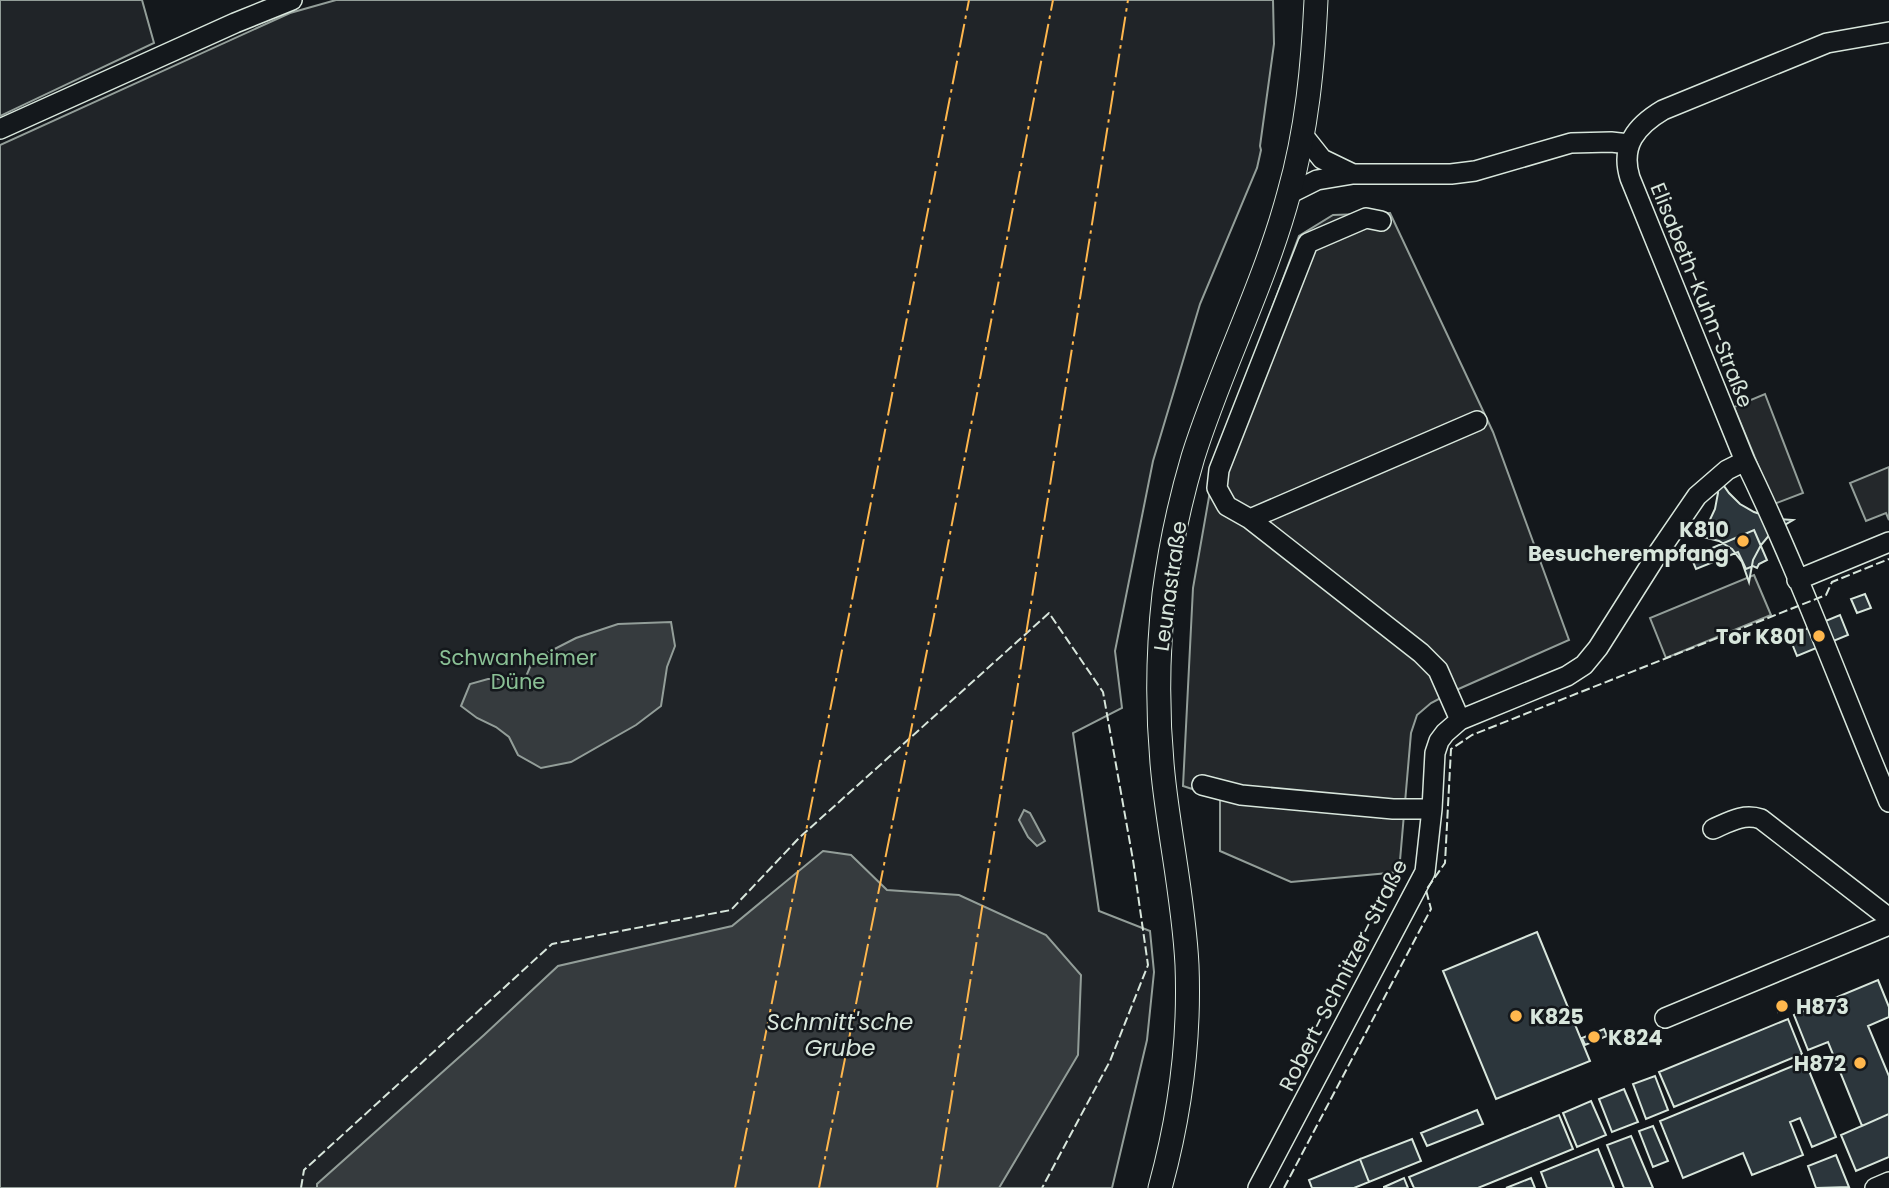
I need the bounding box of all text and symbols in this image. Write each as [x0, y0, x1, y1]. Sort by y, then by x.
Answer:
street label: Elisabeth-Kuhn-Straße [1644, 178, 1760, 412]
place label: K810 Besucherempfang [1528, 515, 1729, 568]
street label: Leunastraße [1147, 519, 1193, 653]
marker: K810 Besucherempfang [1735, 533, 1751, 549]
place label: Tor K801 [1716, 622, 1805, 651]
marker: Tor K801 [1811, 628, 1827, 644]
park label: Schwanheimer Düne [439, 643, 597, 696]
street label: Robert-Schnitzer-Straße [1272, 854, 1414, 1096]
place label: H873 [1796, 992, 1849, 1021]
marker: H873 [1774, 998, 1790, 1014]
place label: K825 [1530, 1002, 1584, 1031]
water label: Schmitt'sche Grube [767, 1006, 913, 1064]
marker: K825 [1508, 1008, 1524, 1024]
place label: K824 [1608, 1023, 1662, 1052]
marker: K824 [1586, 1029, 1602, 1045]
place label: H872 [1794, 1049, 1846, 1078]
marker: H872 [1852, 1055, 1868, 1071]

